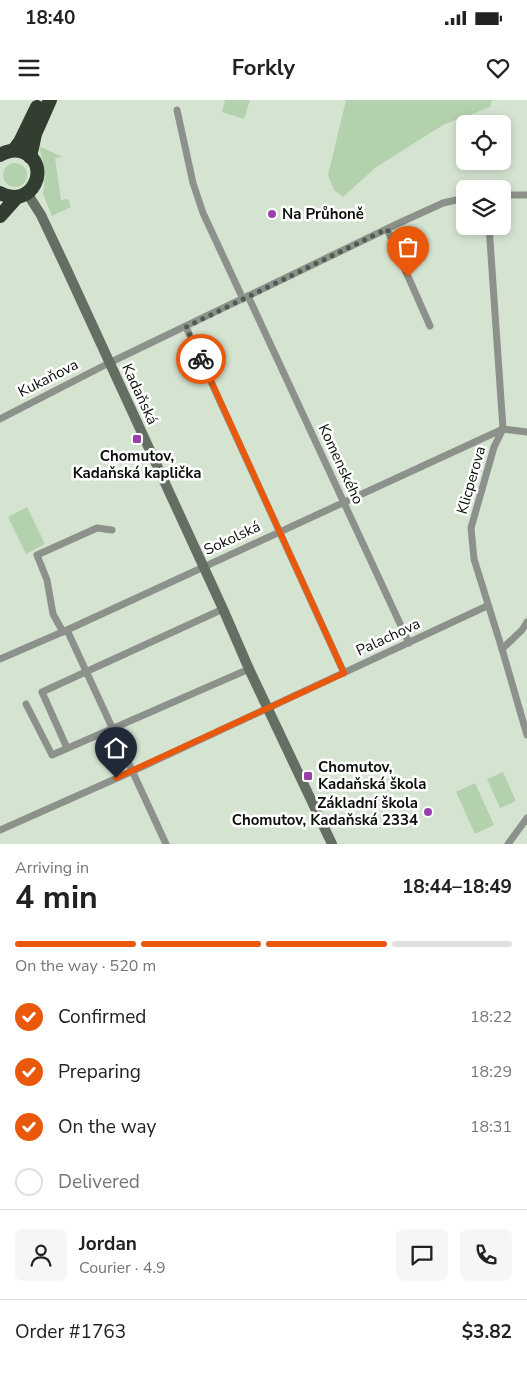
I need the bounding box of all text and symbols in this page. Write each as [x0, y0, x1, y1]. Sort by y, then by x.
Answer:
text: 18:40 [25, 5, 75, 31]
text: Forkly [232, 53, 295, 83]
icon: menu [15, 54, 43, 82]
icon: heart [484, 54, 512, 82]
map controls [456, 115, 511, 235]
button: locate [456, 115, 511, 170]
button: layers [456, 180, 511, 235]
place label: Na Průhoně [282, 204, 364, 224]
marker: Na Průhoně [266, 208, 278, 220]
pin [387, 226, 429, 277]
icon: bag [394, 233, 422, 261]
courier [176, 334, 226, 384]
icon: bike [187, 345, 215, 373]
street label: Kukaňova [14, 354, 82, 402]
street label: Kadaňská [117, 360, 163, 428]
street label: Komenského [314, 421, 368, 507]
marker: Chomutov, Kadaňská kaplička [131, 433, 143, 445]
street label: Klicperova [452, 444, 490, 516]
place label: Chomutov, Kadaňská kaplička [73, 446, 201, 483]
street label: Sokolská [201, 516, 263, 560]
street label: Palachova [353, 613, 423, 661]
pin [95, 727, 137, 778]
icon: home [102, 734, 130, 762]
place label: Chomutov, Kadaňská škola [318, 757, 427, 794]
marker: Chomutov, Kadaňská škola [302, 770, 314, 782]
place label: Základní škola Chomutov, Kadaňská 2334 [232, 793, 418, 830]
marker: Základní škola Chomutov, Kadaňská 2334 [422, 806, 434, 818]
text: Arriving in [15, 857, 89, 879]
text: 18:44–18:49 [402, 874, 512, 900]
text: 4 min [15, 876, 98, 919]
text: On the way · 520 m [15, 955, 156, 977]
icon: check [15, 1003, 43, 1031]
text: Confirmed [58, 1004, 146, 1030]
text: 18:22 [470, 1006, 512, 1028]
icon: check [15, 1058, 43, 1086]
text: Preparing [58, 1059, 141, 1085]
text: 18:29 [470, 1061, 512, 1083]
icon: check [15, 1113, 43, 1141]
text: On the way [58, 1114, 156, 1140]
text: 18:31 [470, 1116, 512, 1138]
text: Delivered [58, 1169, 140, 1195]
button: person [15, 1229, 67, 1281]
button: chat [396, 1229, 448, 1281]
button: phone [460, 1229, 512, 1281]
text: Jordan [79, 1231, 137, 1257]
text: Courier · 4.9 [79, 1257, 165, 1279]
text: Order #1763 [15, 1319, 126, 1345]
text: $3.82 [462, 1319, 512, 1345]

